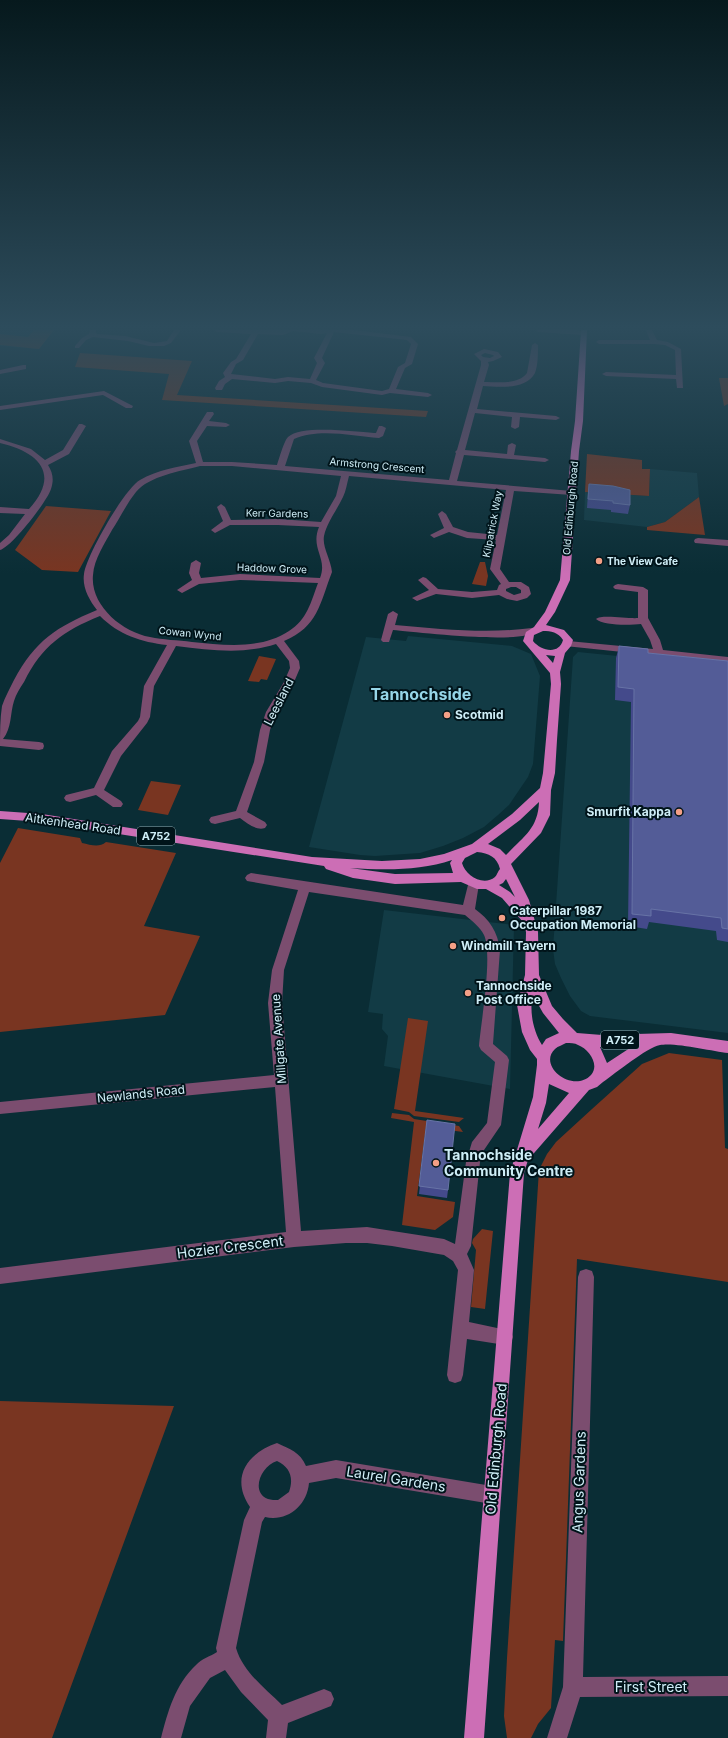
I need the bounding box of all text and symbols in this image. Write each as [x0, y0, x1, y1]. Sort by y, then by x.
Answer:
street label: Armstrong Crescent [329, 455, 426, 475]
street label: Old Edinburgh Road [560, 461, 580, 555]
street label: Kilpatrick Way [480, 489, 504, 558]
street label: Kerr Gardens [246, 506, 308, 520]
place label: The View Cafe [607, 555, 678, 567]
marker: The View Cafe [594, 556, 604, 566]
street label: Haddow Grove [237, 561, 307, 575]
street label: Cowan Wynd [158, 624, 222, 642]
street label: Leesland [260, 676, 297, 728]
district label: Tannochside [371, 684, 471, 704]
place label: Scotmid [455, 707, 503, 722]
marker: Scotmid [442, 710, 452, 720]
place label: Smurfit Kappa [586, 804, 671, 819]
marker: Smurfit Kappa [674, 807, 684, 817]
street label: Aitkenhead Road [24, 809, 122, 838]
road number: A752 [137, 827, 175, 845]
place label: Caterpillar 1987 Occupation Memorial [510, 903, 636, 932]
marker: Caterpillar 1987 Occupation Memorial [497, 913, 507, 923]
place label: Windmill Tavern [461, 938, 556, 953]
marker: Windmill Tavern [448, 941, 458, 951]
place label: Tannochside Post Office [476, 978, 552, 1007]
marker: Tannochside Post Office [463, 988, 473, 998]
street label: Millgate Avenue [268, 994, 289, 1084]
road number: A752 [601, 1031, 639, 1049]
street label: Newlands Road [96, 1081, 186, 1106]
place label: Tannochside Community Centre [444, 1146, 573, 1179]
marker: Tannochside Community Centre [431, 1158, 441, 1168]
street label: Hozier Crescent [176, 1232, 284, 1261]
street label: Old Edinburgh Road [481, 1383, 510, 1515]
street label: Angus Gardens [568, 1431, 589, 1533]
street label: Laurel Gardens [345, 1462, 447, 1495]
street label: First Street [615, 1678, 688, 1695]

